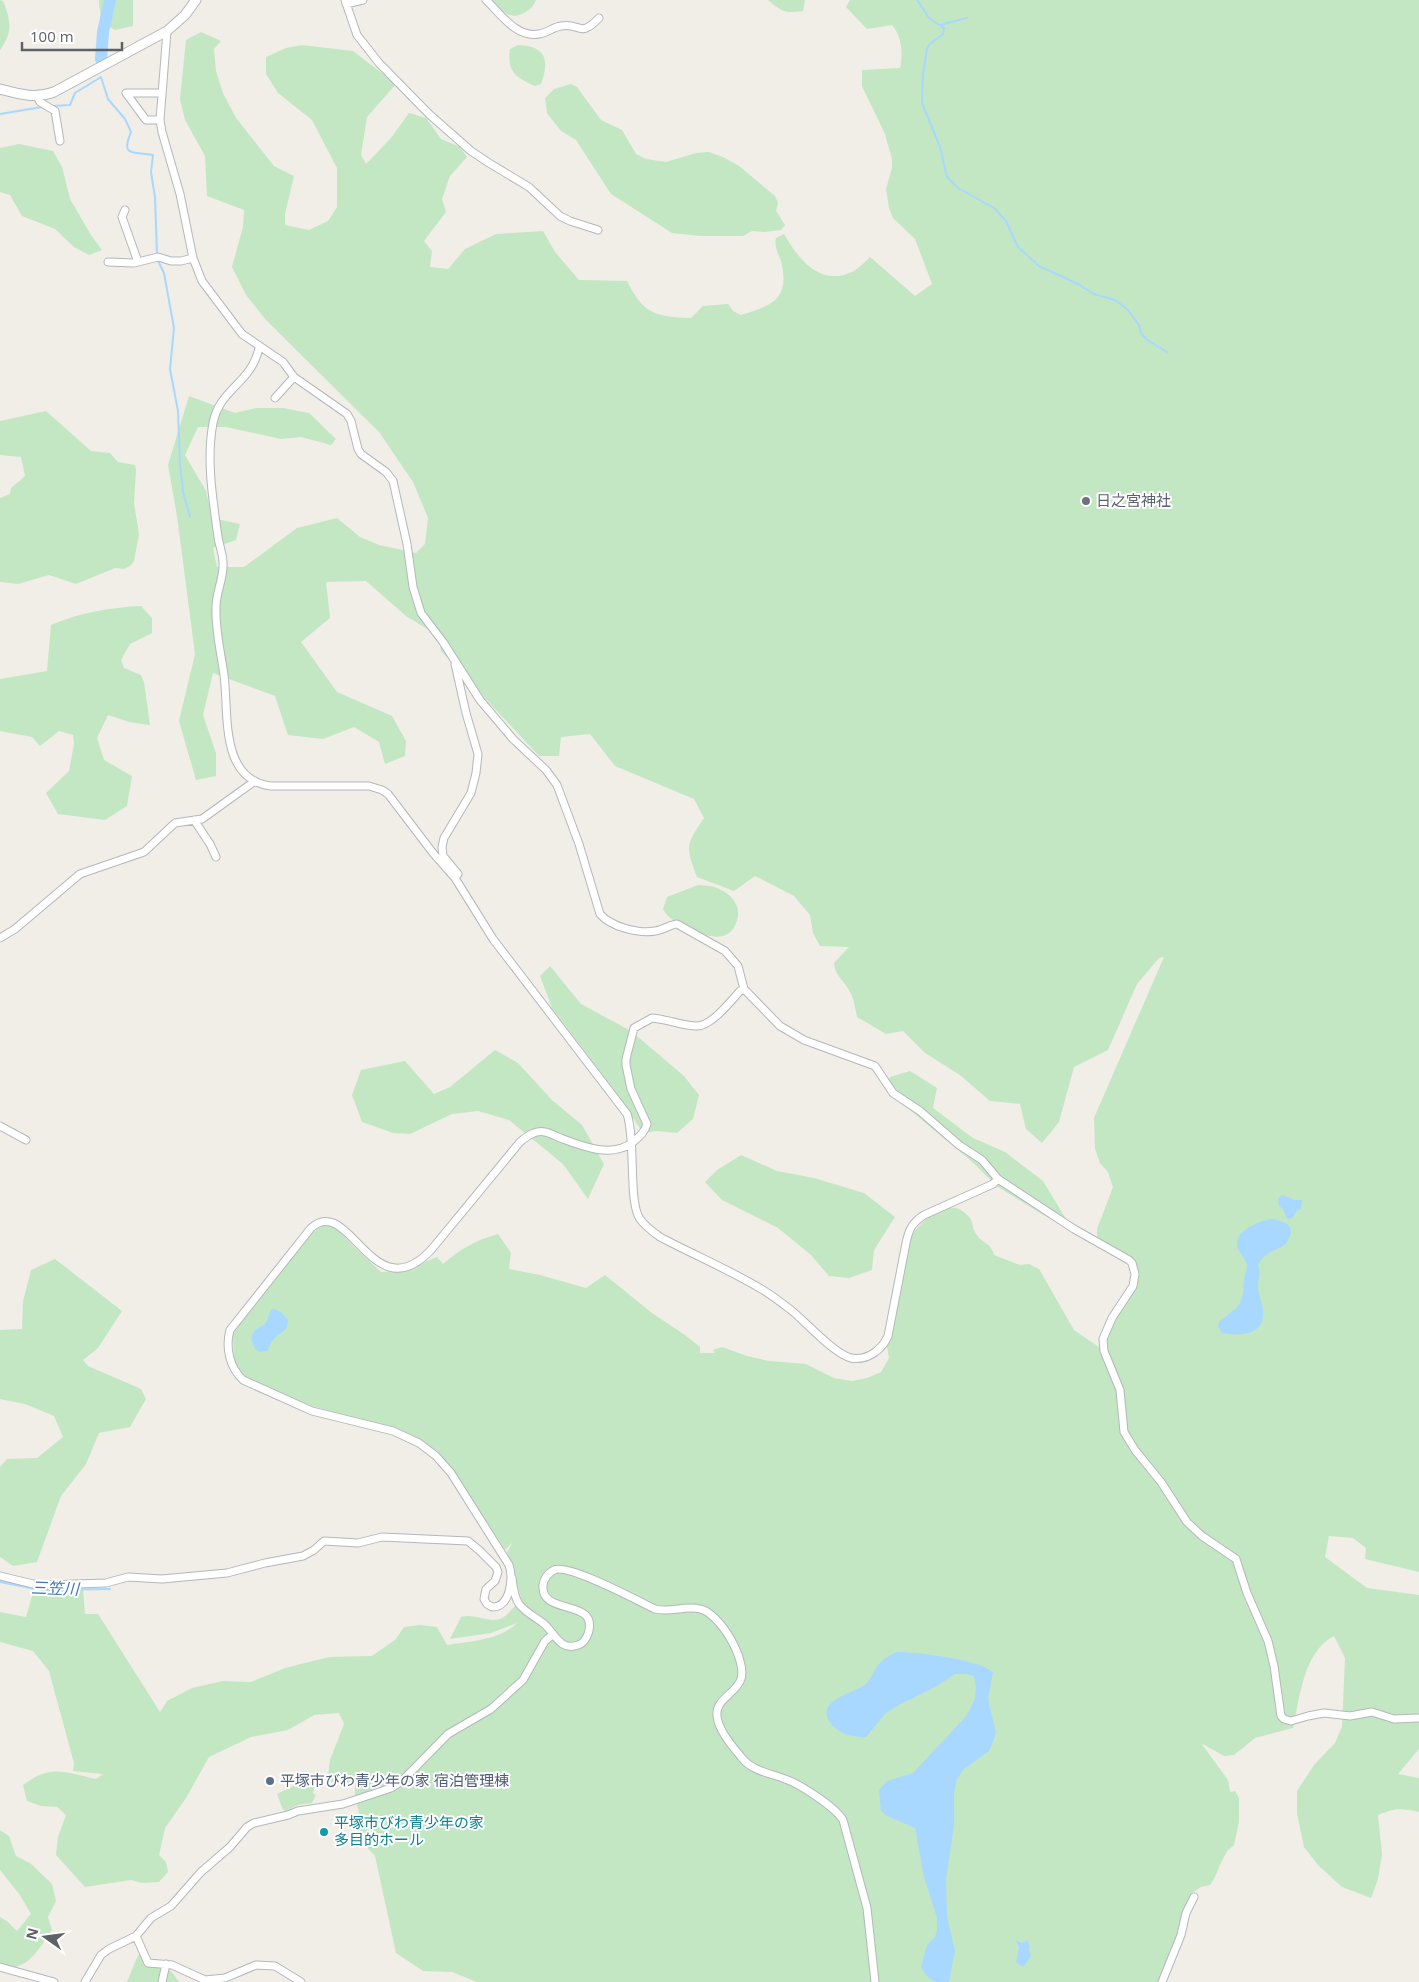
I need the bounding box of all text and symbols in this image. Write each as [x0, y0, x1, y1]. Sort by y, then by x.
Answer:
scale bar [22, 20, 122, 52]
text: 100 m [30, 26, 74, 46]
place label: 日之宮神社 [1096, 490, 1171, 510]
marker: 日之宮神社 [1080, 495, 1092, 507]
water label: 三笠川 [31, 1576, 81, 1600]
place label: 平塚市びわ青少年の家 宿泊管理棟 [280, 1770, 509, 1790]
marker: 平塚市びわ青少年の家 宿泊管理棟 [264, 1775, 276, 1787]
place label: 平塚市びわ青少年の家 多目的ホール [334, 1812, 484, 1849]
marker: 平塚市びわ青少年の家 多目的ホール [318, 1826, 330, 1838]
north arrow [20, 1912, 70, 1962]
text: N [21, 1926, 42, 1942]

